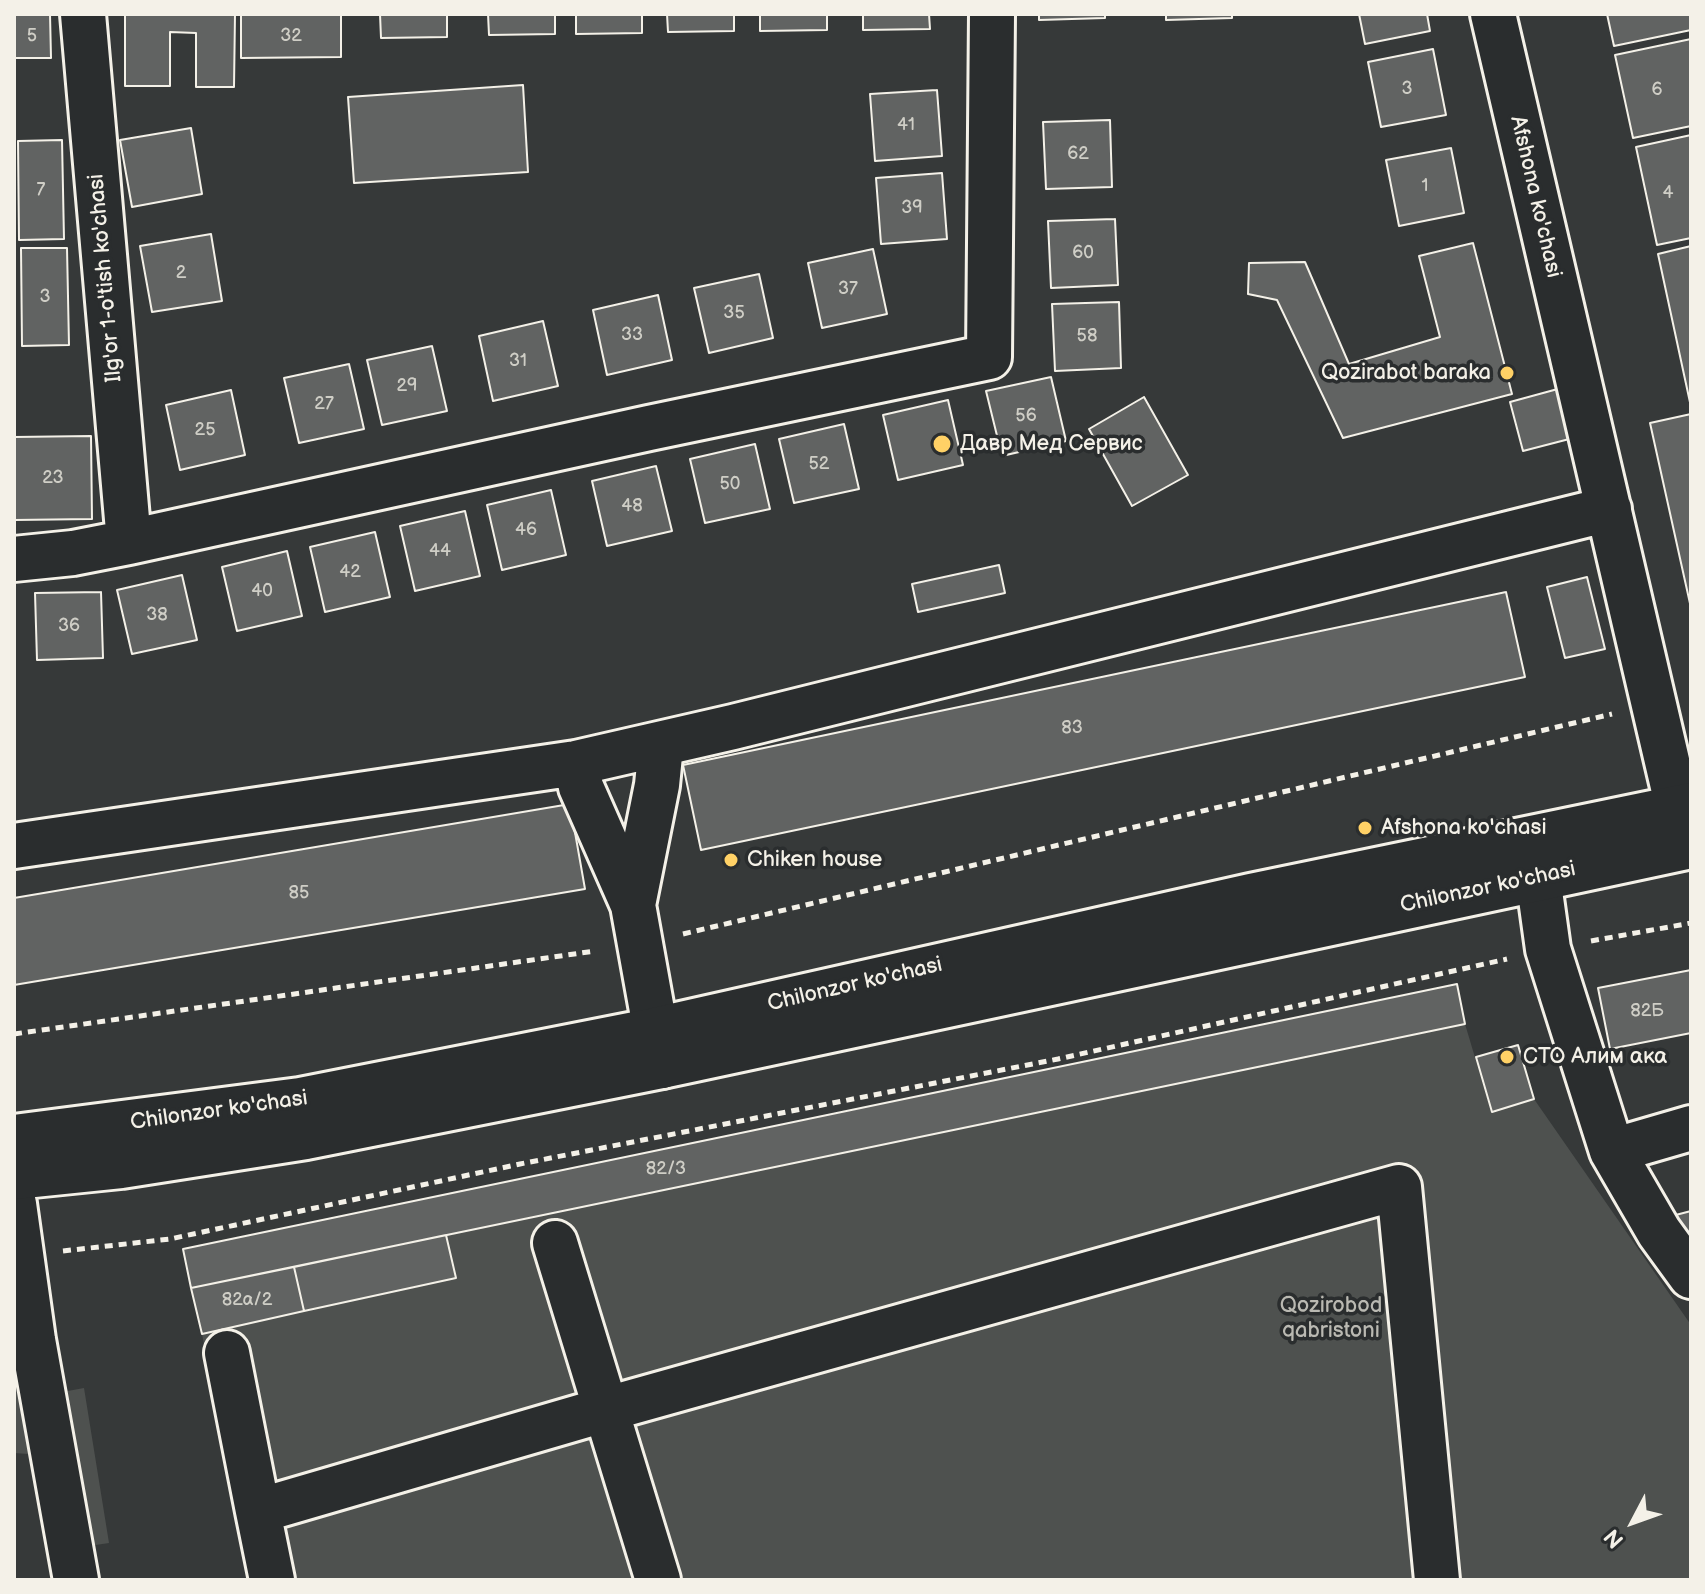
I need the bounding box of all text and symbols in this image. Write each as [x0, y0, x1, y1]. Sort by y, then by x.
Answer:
house number: 5 [27, 25, 37, 47]
house number: 32 [280, 25, 302, 47]
house number: 3 [1401, 78, 1413, 100]
house number: 6 [1652, 79, 1662, 101]
street label: Afshona ko'chasi [1504, 113, 1566, 281]
house number: 41 [897, 114, 915, 136]
house number: 62 [1067, 143, 1089, 165]
street label: Ilg'or 1-o'tish ko'chasi [84, 173, 128, 383]
house number: 1 [1422, 175, 1428, 197]
house number: 7 [37, 179, 45, 201]
house number: 4 [1663, 182, 1673, 204]
house number: 39 [901, 197, 923, 219]
house number: 60 [1072, 242, 1094, 264]
house number: 2 [176, 262, 186, 284]
house number: 37 [838, 278, 858, 300]
house number: 3 [39, 286, 51, 308]
house number: 35 [723, 302, 745, 324]
house number: 33 [621, 324, 643, 346]
house number: 58 [1077, 325, 1097, 347]
house number: 31 [509, 350, 527, 372]
place label: Qozirabot baraka [1321, 360, 1491, 386]
marker: Qozirabot baraka [1498, 364, 1516, 382]
house number: 29 [396, 375, 418, 397]
house number: 27 [314, 393, 334, 415]
house number: 56 [1015, 405, 1037, 427]
house number: 25 [195, 419, 215, 441]
place label: Давр Мед Сервис [960, 431, 1143, 457]
marker: Давр Мед Сервис [931, 433, 953, 455]
house number: 52 [809, 453, 829, 475]
house number: 23 [42, 467, 64, 489]
house number: 50 [720, 473, 740, 495]
house number: 48 [621, 495, 643, 517]
house number: 46 [515, 519, 537, 541]
house number: 44 [429, 540, 451, 562]
house number: 42 [339, 561, 361, 583]
house number: 40 [251, 580, 273, 602]
house number: 38 [146, 604, 168, 626]
house number: 36 [58, 615, 80, 637]
house number: 83 [1061, 717, 1083, 739]
place label: Afshona ko'chasi [1381, 815, 1547, 841]
marker: Afshona ko'chasi [1356, 819, 1374, 837]
place label: Chiken house [747, 847, 882, 873]
marker: Chiken house [722, 851, 740, 869]
street label: Chilonzor ko'chasi [1398, 857, 1578, 919]
house number: 85 [289, 882, 309, 904]
street label: Chilonzor ko'chasi [765, 952, 945, 1018]
house number: 82Б [1630, 1000, 1664, 1022]
place label: СТО Алим ака [1523, 1044, 1667, 1070]
marker: СТО Алим ака [1498, 1048, 1516, 1066]
street label: Chilonzor ko'chasi [129, 1085, 309, 1137]
house number: 82/3 [646, 1158, 686, 1180]
house number: 82а/2 [222, 1289, 272, 1311]
park label: Qozirobod qabristoni [1280, 1293, 1382, 1344]
north arrow [1593, 1482, 1673, 1562]
text: N [1599, 1523, 1630, 1553]

